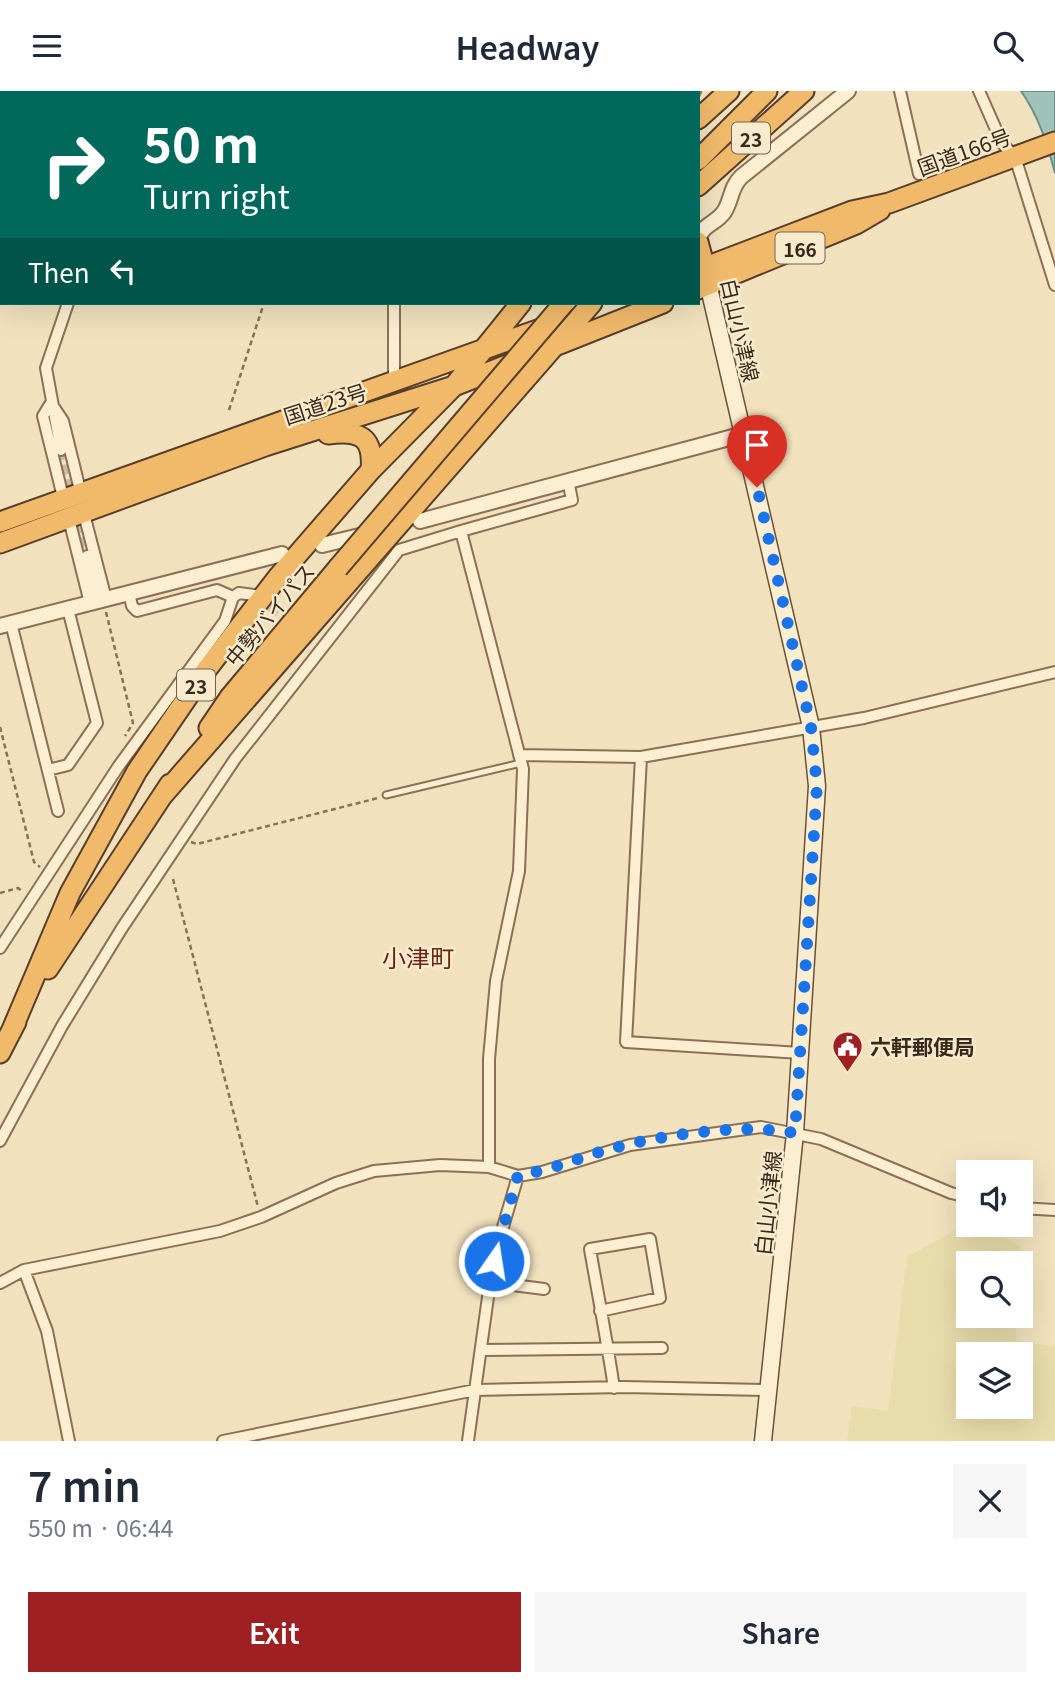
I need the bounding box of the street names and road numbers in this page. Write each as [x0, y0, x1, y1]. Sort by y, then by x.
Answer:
street label: 国道166号 [913, 120, 1015, 182]
road number: 23 [732, 123, 770, 153]
road number: 166 [776, 232, 824, 263]
street label: 白山小津線 [715, 275, 767, 385]
street label: 国道23号 [279, 375, 371, 431]
street label: 中勢バイパス [217, 556, 321, 672]
road number: 23 [177, 670, 215, 701]
street label: 白山小津線 [747, 1149, 787, 1257]

